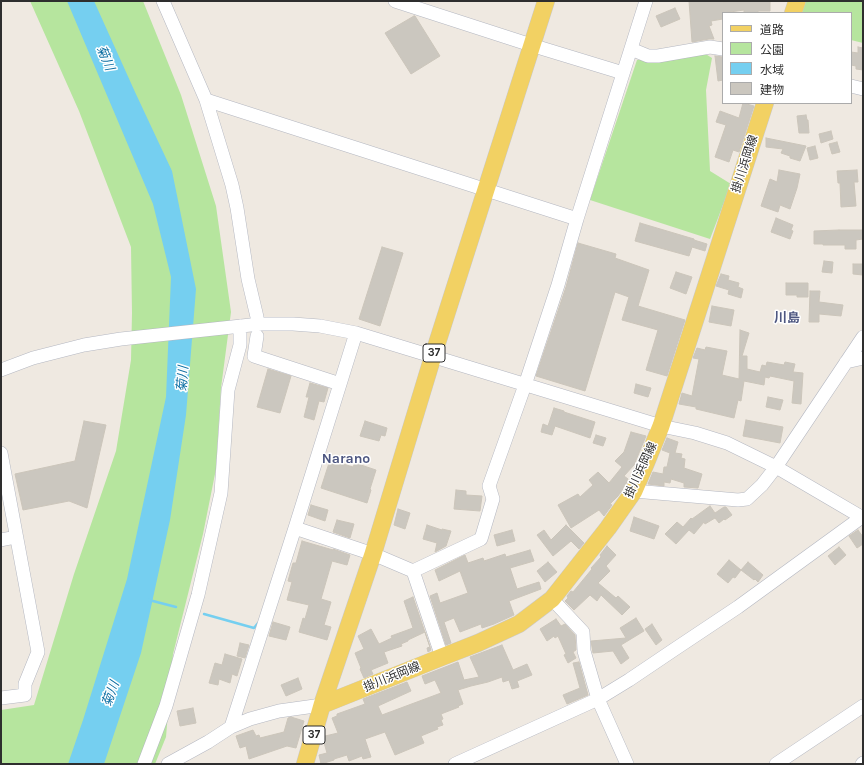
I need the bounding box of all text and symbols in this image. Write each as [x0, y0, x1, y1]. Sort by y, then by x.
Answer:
legend [722, 12, 852, 104]
text: 道路 [760, 23, 784, 37]
water label: 菊川 [93, 43, 117, 73]
text: 公園 [760, 43, 784, 57]
text: 水域 [760, 63, 784, 77]
text: 建物 [760, 83, 784, 97]
street label: 掛川浜岡線 [729, 133, 761, 195]
district label: 川島 [774, 310, 800, 326]
road number: 37 [423, 344, 445, 362]
water label: 菊川 [174, 365, 192, 393]
street label: 掛川浜岡線 [622, 440, 660, 500]
district label: Narano [322, 451, 370, 467]
street label: 掛川浜岡線 [361, 659, 423, 695]
water label: 菊川 [99, 679, 123, 709]
road number: 37 [303, 726, 325, 744]

